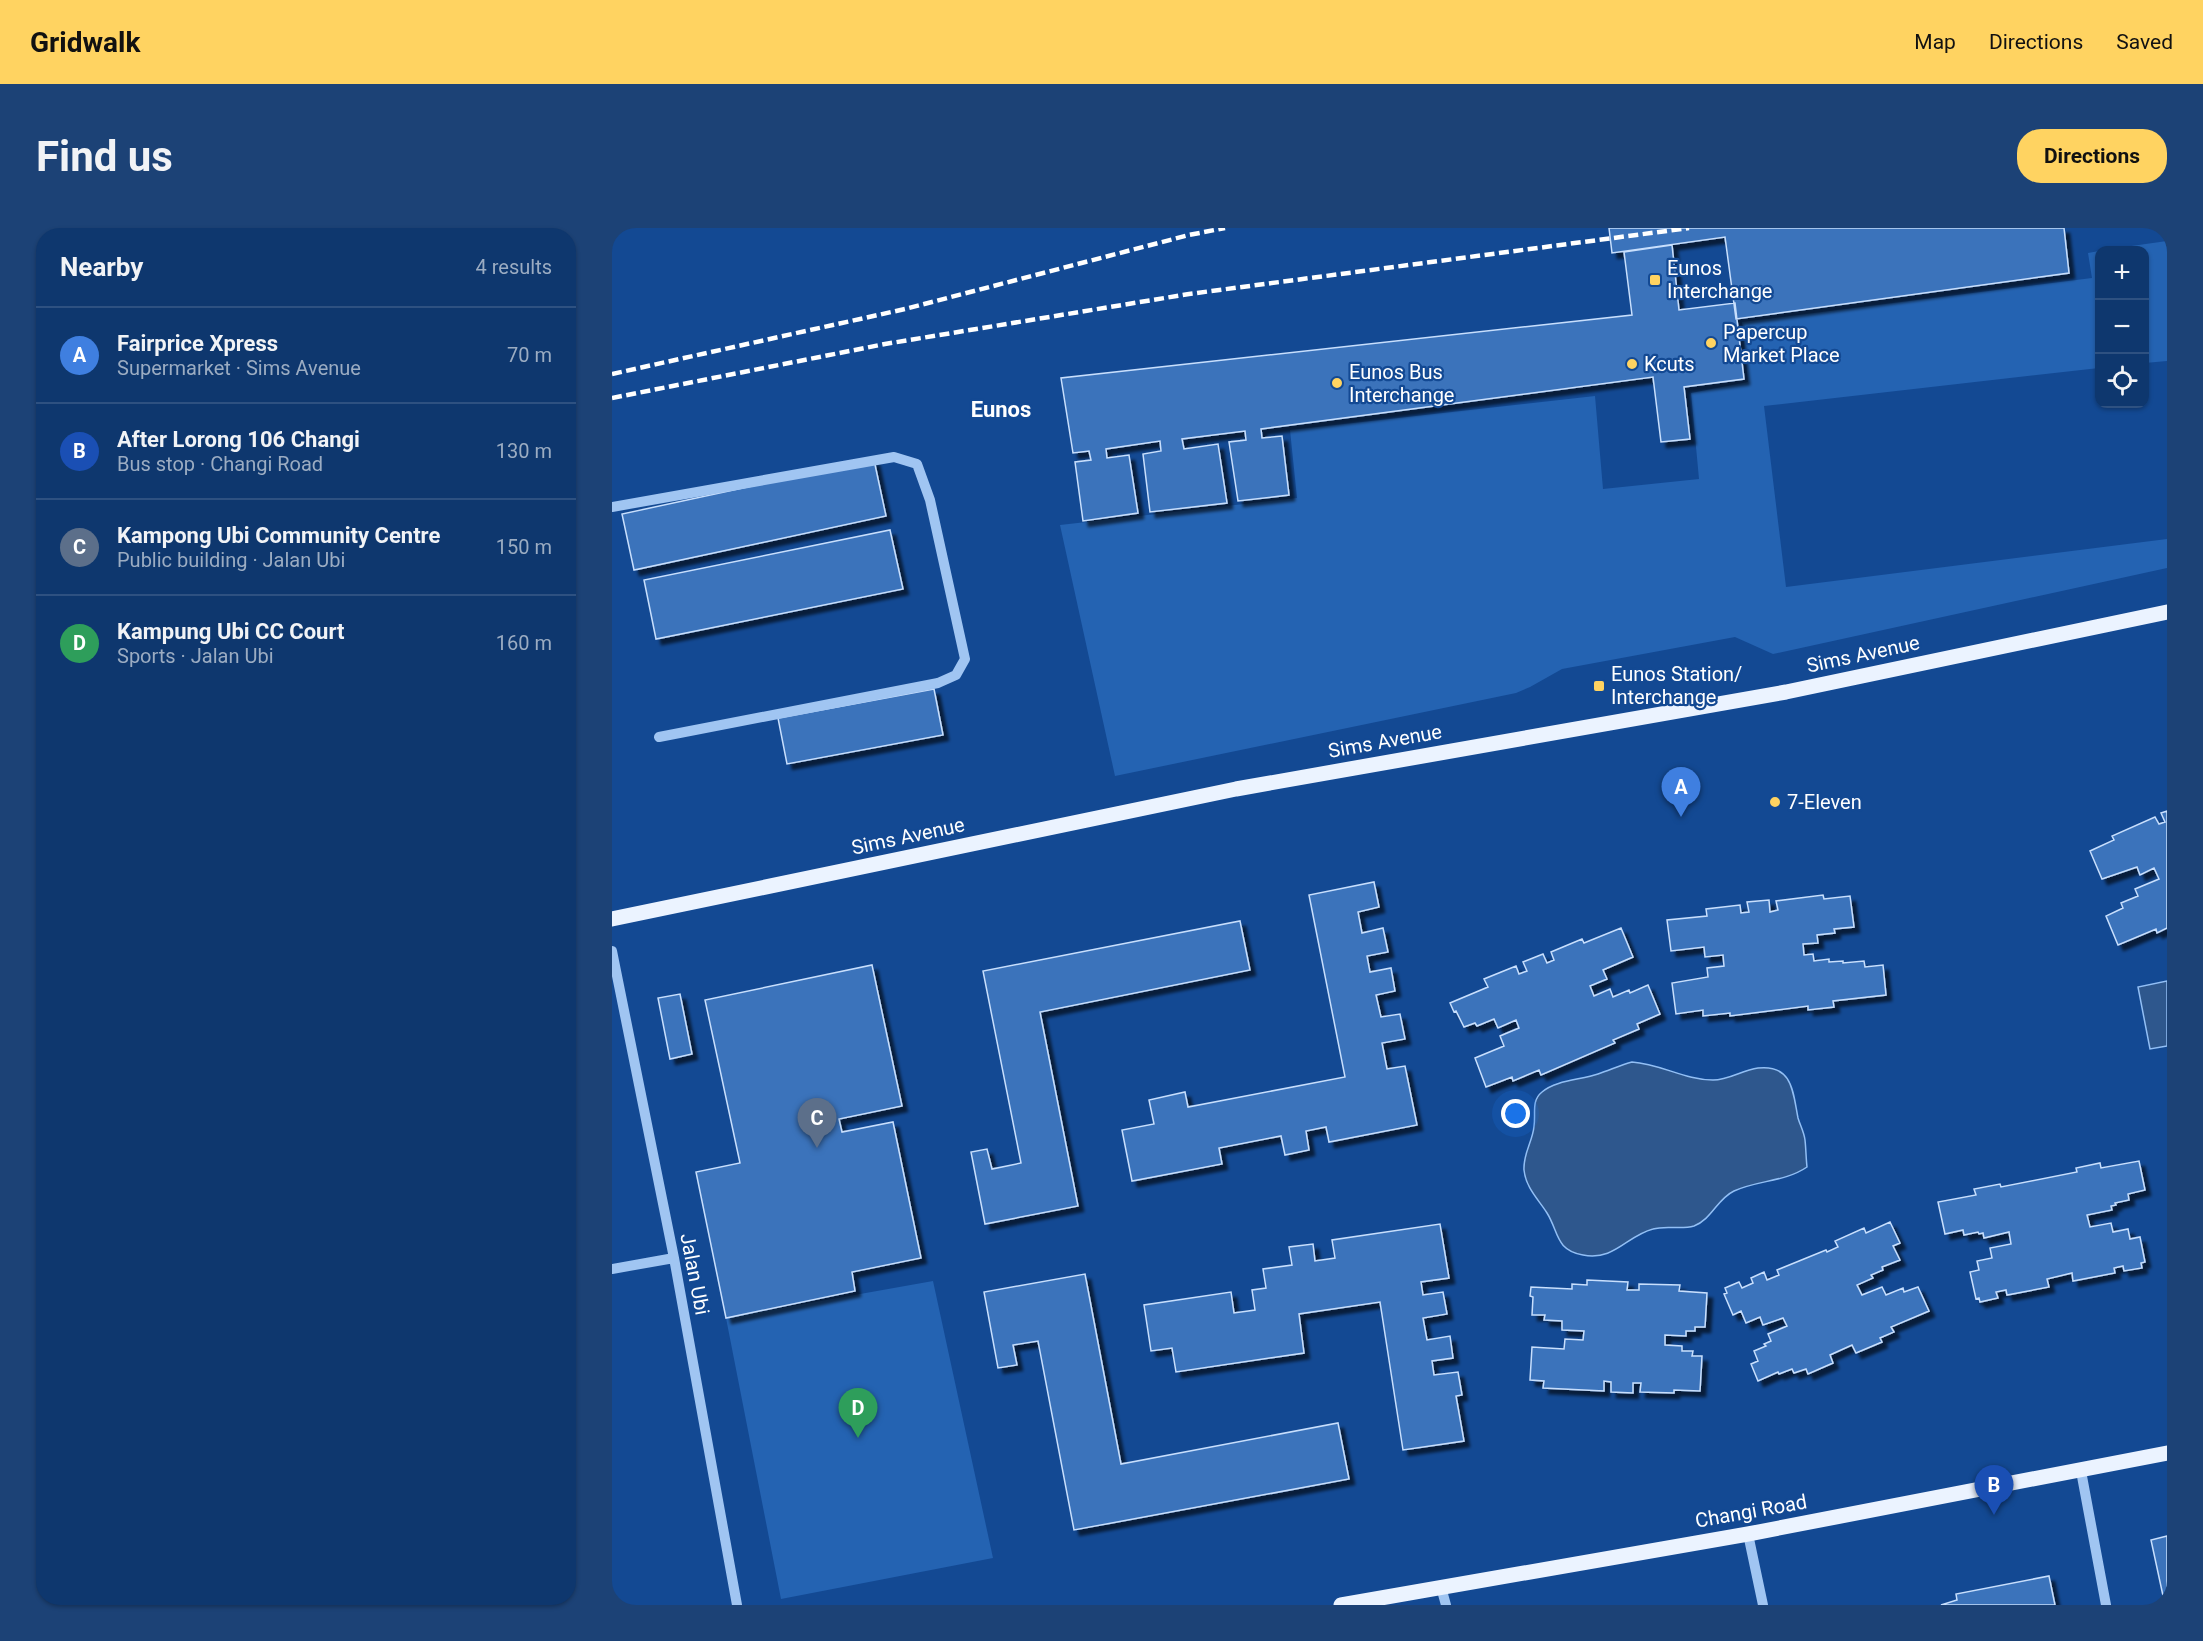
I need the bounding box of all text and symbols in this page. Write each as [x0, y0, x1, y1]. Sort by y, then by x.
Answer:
text: Gridwalk [30, 26, 140, 59]
text: Map [1914, 30, 1956, 54]
text: Directions [1989, 30, 2083, 54]
text: Saved [2116, 30, 2173, 54]
button: Directions [2017, 129, 2167, 183]
text: Find us [36, 132, 173, 181]
map controls [2095, 246, 2149, 408]
button: + [2095, 246, 2149, 300]
text: Nearby [60, 252, 143, 282]
text: 4 results [476, 255, 552, 279]
place label: Eunos Interchange [1667, 256, 1772, 303]
marker: Eunos Interchange [1648, 273, 1662, 287]
button: − [2095, 300, 2149, 354]
place label: Papercup Market Place [1723, 320, 1840, 367]
text: Fairprice Xpress [117, 331, 278, 356]
marker: Papercup Market Place [1704, 336, 1718, 350]
text: A [73, 343, 86, 367]
text: 70 m [507, 343, 552, 367]
place label: Kcuts [1644, 352, 1695, 376]
button: locate [2095, 354, 2149, 408]
text: Supermarket · Sims Avenue [117, 356, 361, 380]
marker: Kcuts [1625, 357, 1639, 371]
place label: Eunos Bus Interchange [1349, 360, 1454, 407]
marker: Eunos Bus Interchange [1330, 376, 1344, 390]
district label: Eunos [971, 397, 1031, 422]
text: After Lorong 106 Changi [117, 427, 360, 452]
text: B [73, 439, 86, 463]
text: 130 m [496, 439, 552, 463]
text: Bus stop · Changi Road [117, 452, 323, 476]
text: Kampong Ubi Community Centre [117, 523, 440, 548]
text: C [73, 535, 86, 559]
text: 150 m [496, 535, 552, 559]
text: Public building · Jalan Ubi [117, 548, 345, 572]
text: Kampung Ubi CC Court [117, 619, 344, 644]
street label: Sims Avenue [1804, 630, 1922, 678]
text: D [73, 631, 86, 655]
text: 160 m [496, 631, 552, 655]
text: Sports · Jalan Ubi [117, 644, 274, 668]
place label: Eunos Station/ Interchange [1611, 662, 1742, 709]
marker: Eunos Station/ Interchange [1592, 679, 1606, 693]
street label: Sims Avenue [1326, 719, 1444, 763]
pin: A [1662, 768, 1700, 817]
place label: 7-Eleven [1787, 790, 1862, 814]
marker: 7-Eleven [1768, 795, 1782, 809]
street label: Sims Avenue [849, 812, 967, 860]
pin: C [798, 1098, 836, 1148]
your location [1501, 1099, 1530, 1128]
street label: Jalan Ubi [675, 1231, 715, 1317]
pin: D [838, 1388, 878, 1438]
pin: B [1974, 1466, 2014, 1515]
street label: Changi Road [1693, 1489, 1809, 1533]

